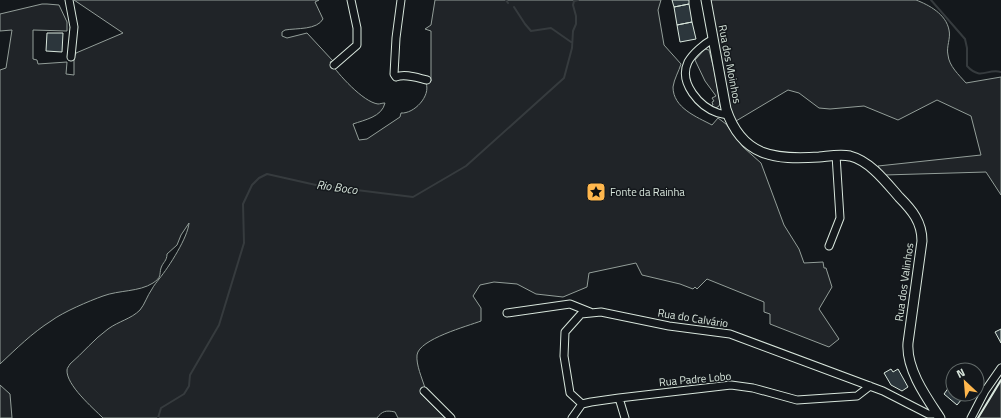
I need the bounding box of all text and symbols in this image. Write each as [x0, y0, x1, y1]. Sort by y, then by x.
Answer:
street label: Rua dos Moinhos [715, 23, 745, 105]
water label: Rio Boco [315, 175, 360, 199]
place icon: Fonte da Rainha [585, 181, 607, 203]
place label: Fonte da Rainha [610, 184, 685, 200]
street label: Rua dos Valinhos [891, 242, 917, 322]
street label: Rua do Calvário [657, 305, 730, 332]
north arrow [945, 362, 985, 402]
text: N [954, 364, 968, 382]
street label: Rua Padre Lobo [658, 368, 732, 390]

